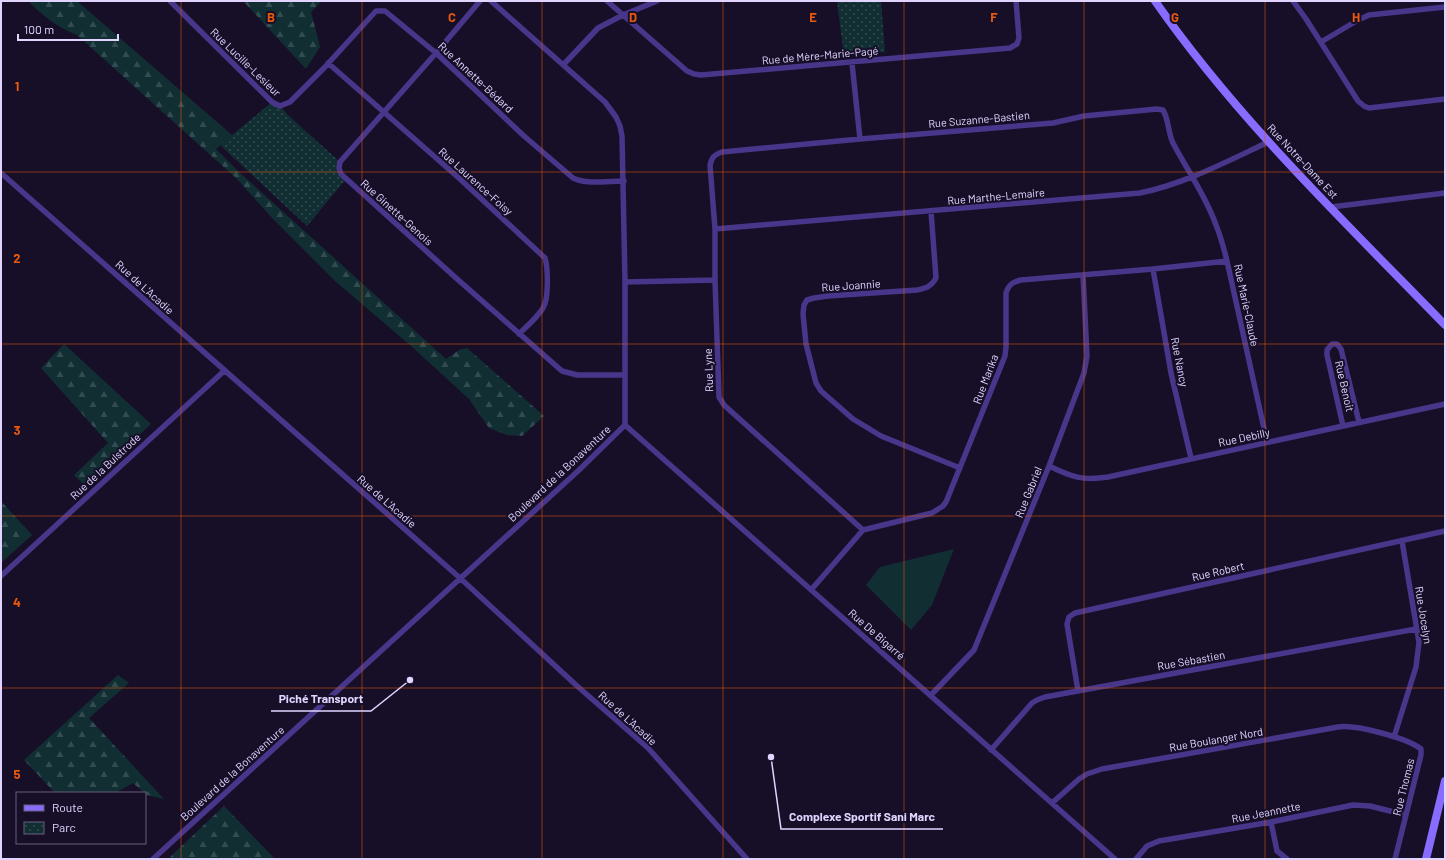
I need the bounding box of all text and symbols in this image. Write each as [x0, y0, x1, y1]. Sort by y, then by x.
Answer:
text: B [267, 9, 275, 25]
text: C [448, 9, 456, 25]
text: D [629, 9, 637, 25]
text: E [809, 9, 817, 25]
text: F [990, 9, 998, 25]
text: G [1171, 9, 1179, 25]
text: H [1352, 9, 1360, 25]
scale bar [18, 16, 118, 42]
text: 100 m [24, 22, 54, 36]
street label: Rue Lucille-Lesieur [208, 25, 284, 99]
street label: Rue Annette-Bédard [436, 39, 516, 115]
street label: Rue de Mère-Marie-Pagé [761, 43, 879, 67]
text: 1 [15, 78, 19, 94]
street label: Rue Suzanne-Bastien [928, 108, 1030, 130]
street label: Rue Notre-Dame Est [1265, 121, 1341, 201]
street label: Rue Laurence-Foisy [436, 145, 516, 217]
street label: Rue Ginette-Genois [358, 176, 436, 248]
street label: Rue Marthe-Lemaire [947, 185, 1045, 207]
text: 2 [13, 250, 21, 266]
street label: Rue de L'Acadie [113, 257, 177, 317]
street label: Rue Marie-Claude [1232, 263, 1262, 347]
street label: Rue Joannie [821, 276, 881, 294]
street label: Rue Nancy [1169, 336, 1191, 388]
street label: Rue Lyne [701, 348, 715, 392]
street label: Rue Marika [970, 352, 1000, 406]
street label: Rue Benoit [1333, 359, 1357, 413]
text: 3 [13, 422, 21, 438]
street label: Boulevard de la Bonaventure [505, 422, 613, 524]
street label: Rue Debilly [1217, 425, 1271, 449]
street label: Rue de la Bulstrode [67, 430, 143, 502]
street label: Rue Gabriel [1012, 464, 1044, 520]
street label: Rue de L'Acadie [355, 472, 419, 530]
street label: Rue Robert [1191, 559, 1245, 583]
street label: Rue Jocelyn [1413, 585, 1435, 645]
text: 4 [13, 594, 21, 610]
street label: Rue De Bigarré [846, 606, 908, 662]
street label: Rue Sébastien [1156, 648, 1226, 672]
callout: Piché Transport [271, 687, 371, 711]
street label: Rue de L'Acadie [596, 688, 660, 748]
text: Piché Transport [279, 691, 364, 705]
street label: Boulevard de la Bonaventure [177, 723, 287, 823]
street label: Rue Boulanger Nord [1168, 724, 1264, 754]
street label: Rue Thomas [1390, 757, 1416, 817]
text: 5 [13, 766, 21, 782]
legend [16, 792, 146, 844]
street label: Rue Jeannette [1231, 799, 1302, 825]
text: Route [52, 800, 83, 814]
callout: Complexe Sportif Sani Marc [781, 805, 943, 829]
text: Complexe Sportif Sani Marc [789, 809, 936, 823]
text: Parc [52, 820, 76, 834]

